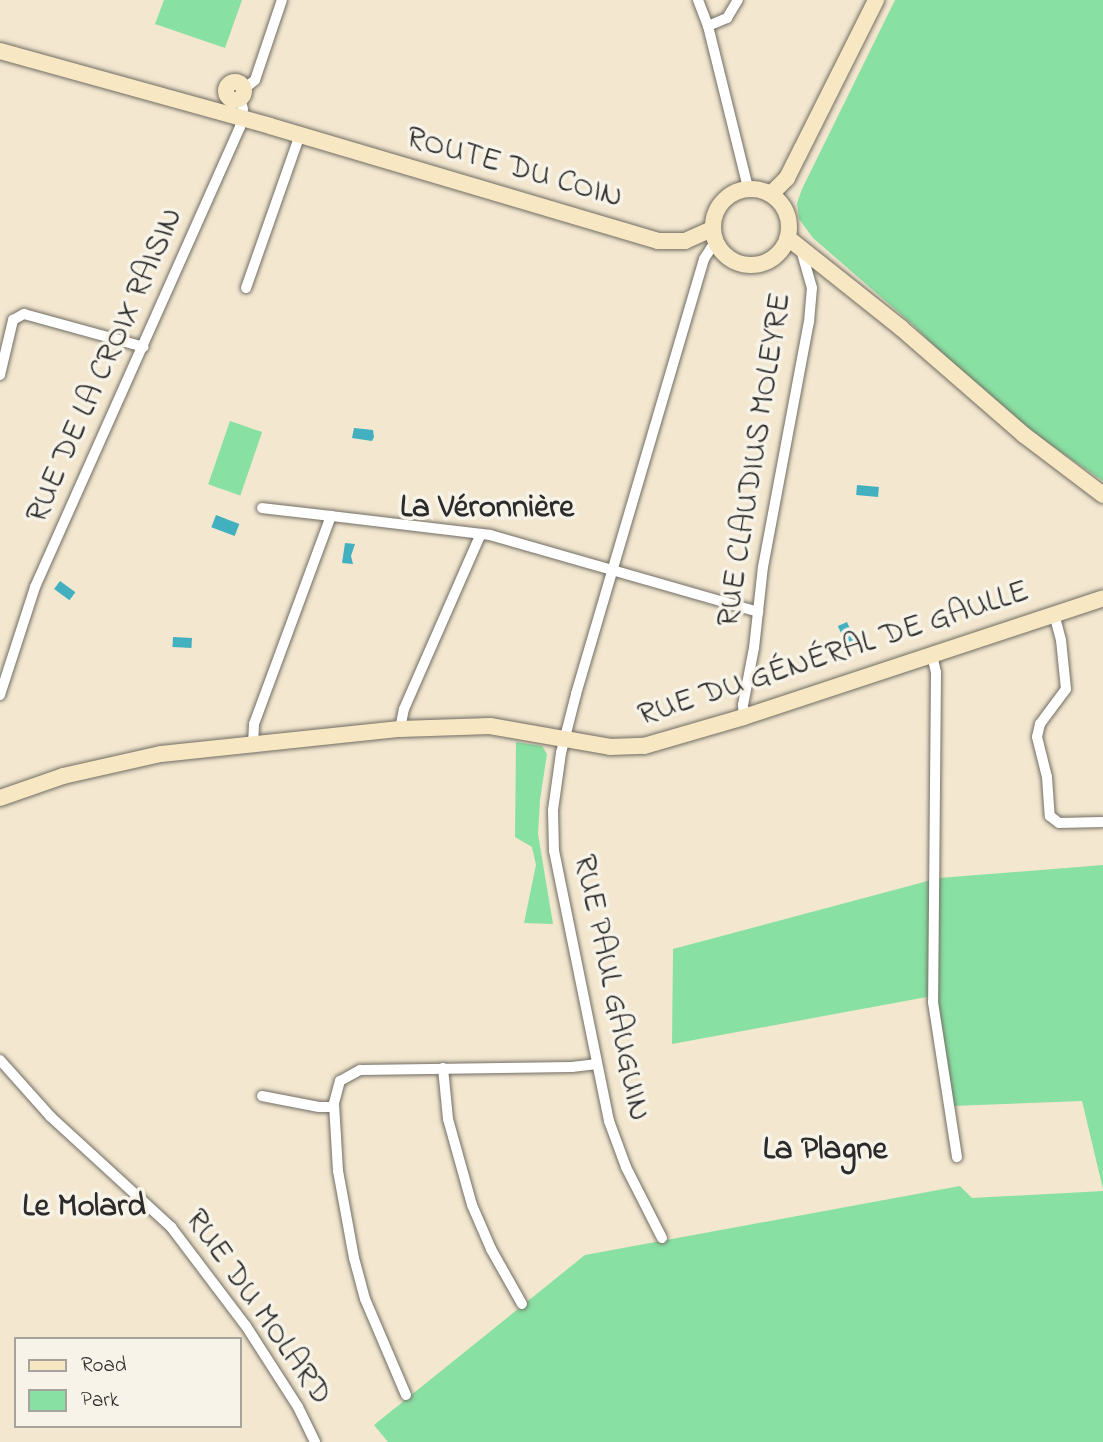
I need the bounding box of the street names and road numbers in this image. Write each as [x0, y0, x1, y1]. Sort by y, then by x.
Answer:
street label: ROUTE DU COIN [401, 120, 627, 218]
street label: RUE DE LA CROIX RAISIN [19, 202, 193, 530]
street label: RUE CLAUDIUS MOLEYRE [711, 290, 801, 630]
street label: RUE DU GÉNÉRAL DE GAULLE [634, 574, 1034, 736]
street label: RUE PAUL GAUGUIN [563, 851, 657, 1125]
street label: RUE DU MOLARD [175, 1203, 339, 1413]

